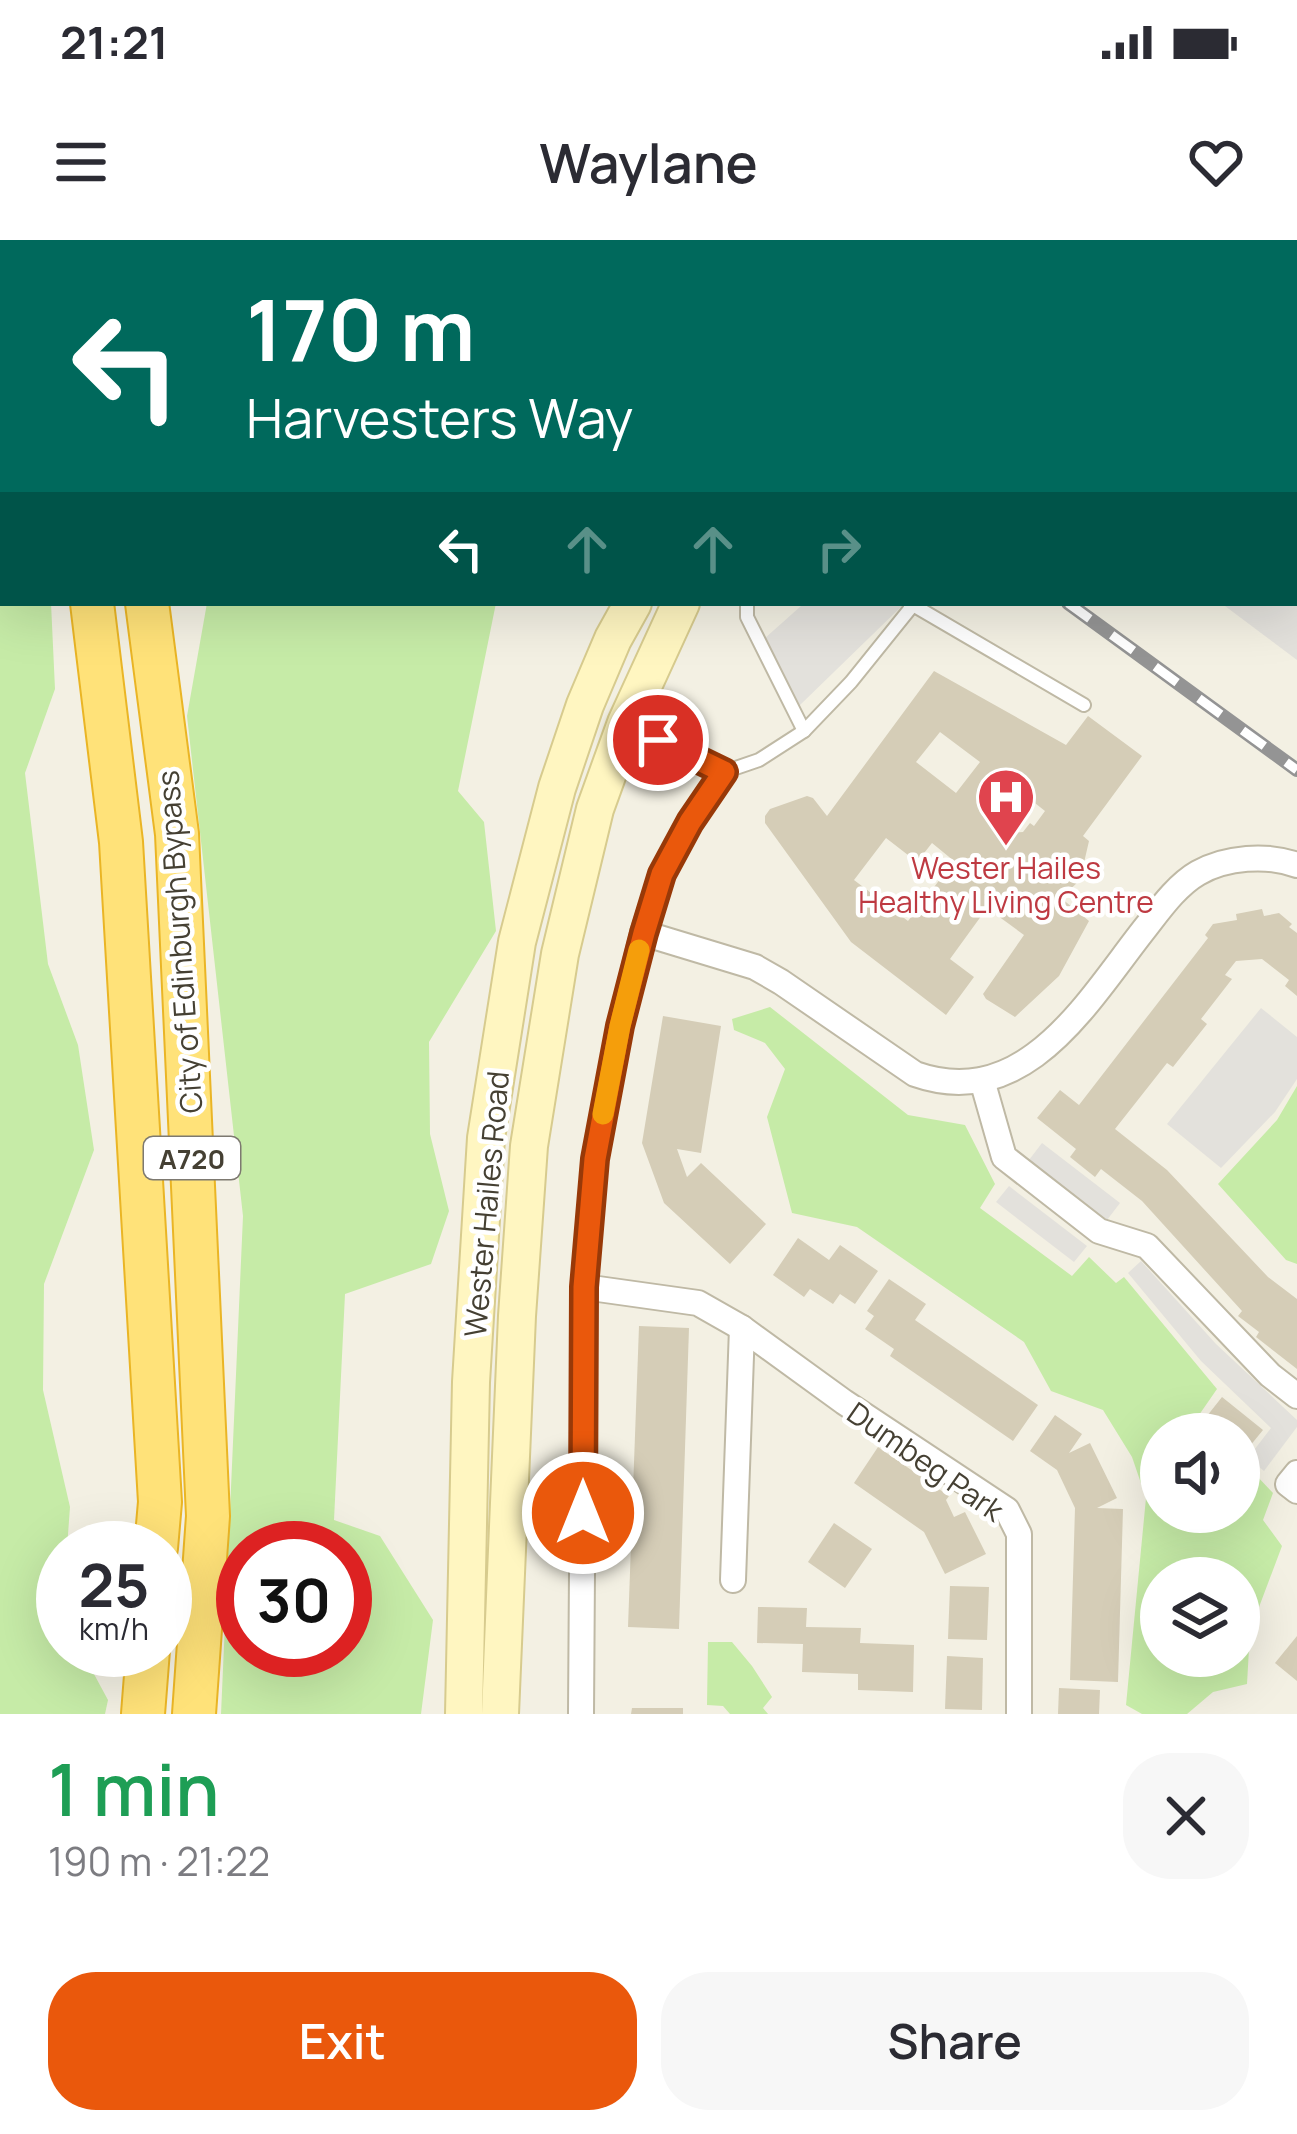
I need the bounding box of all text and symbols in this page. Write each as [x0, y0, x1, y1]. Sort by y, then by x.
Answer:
text: 21:21 [60, 11, 168, 73]
text: Waylane [539, 125, 758, 199]
icon: menu [48, 129, 114, 195]
icon: heart [1183, 129, 1249, 195]
text: 170 m [246, 271, 475, 386]
icon: left [48, 288, 204, 444]
text: Harvesters Way [246, 380, 633, 454]
icon: left [428, 516, 494, 582]
icon: ahead [554, 516, 620, 582]
icon: ahead [680, 516, 746, 582]
icon: right [806, 516, 872, 582]
pin [607, 689, 709, 791]
icon: arrive [625, 707, 691, 773]
hospital icon: Wester Hailes Healthy Living Centre [975, 766, 1037, 848]
street label: City of Edinburgh Bypass [147, 769, 211, 1115]
place label: Wester Hailes Healthy Living Centre [858, 847, 1154, 922]
street label: Wester Hailes Road [454, 1069, 518, 1339]
road number: A720 [144, 1137, 240, 1179]
street label: Dumbeg Park [840, 1392, 1013, 1531]
map controls [1140, 1413, 1260, 1677]
button: sound [1140, 1413, 1260, 1533]
position arrow [520, 1450, 646, 1576]
speed limit sign: 30 [216, 1521, 372, 1677]
text: 25 [79, 1543, 149, 1625]
button: layers [1140, 1557, 1260, 1677]
text: km/h [79, 1608, 149, 1649]
text: 1 min [48, 1739, 220, 1838]
button: close [1123, 1753, 1249, 1879]
text: 190 m · 21:22 [48, 1834, 270, 1888]
button: Exit [48, 1972, 637, 2110]
button: Share [661, 1972, 1249, 2110]

